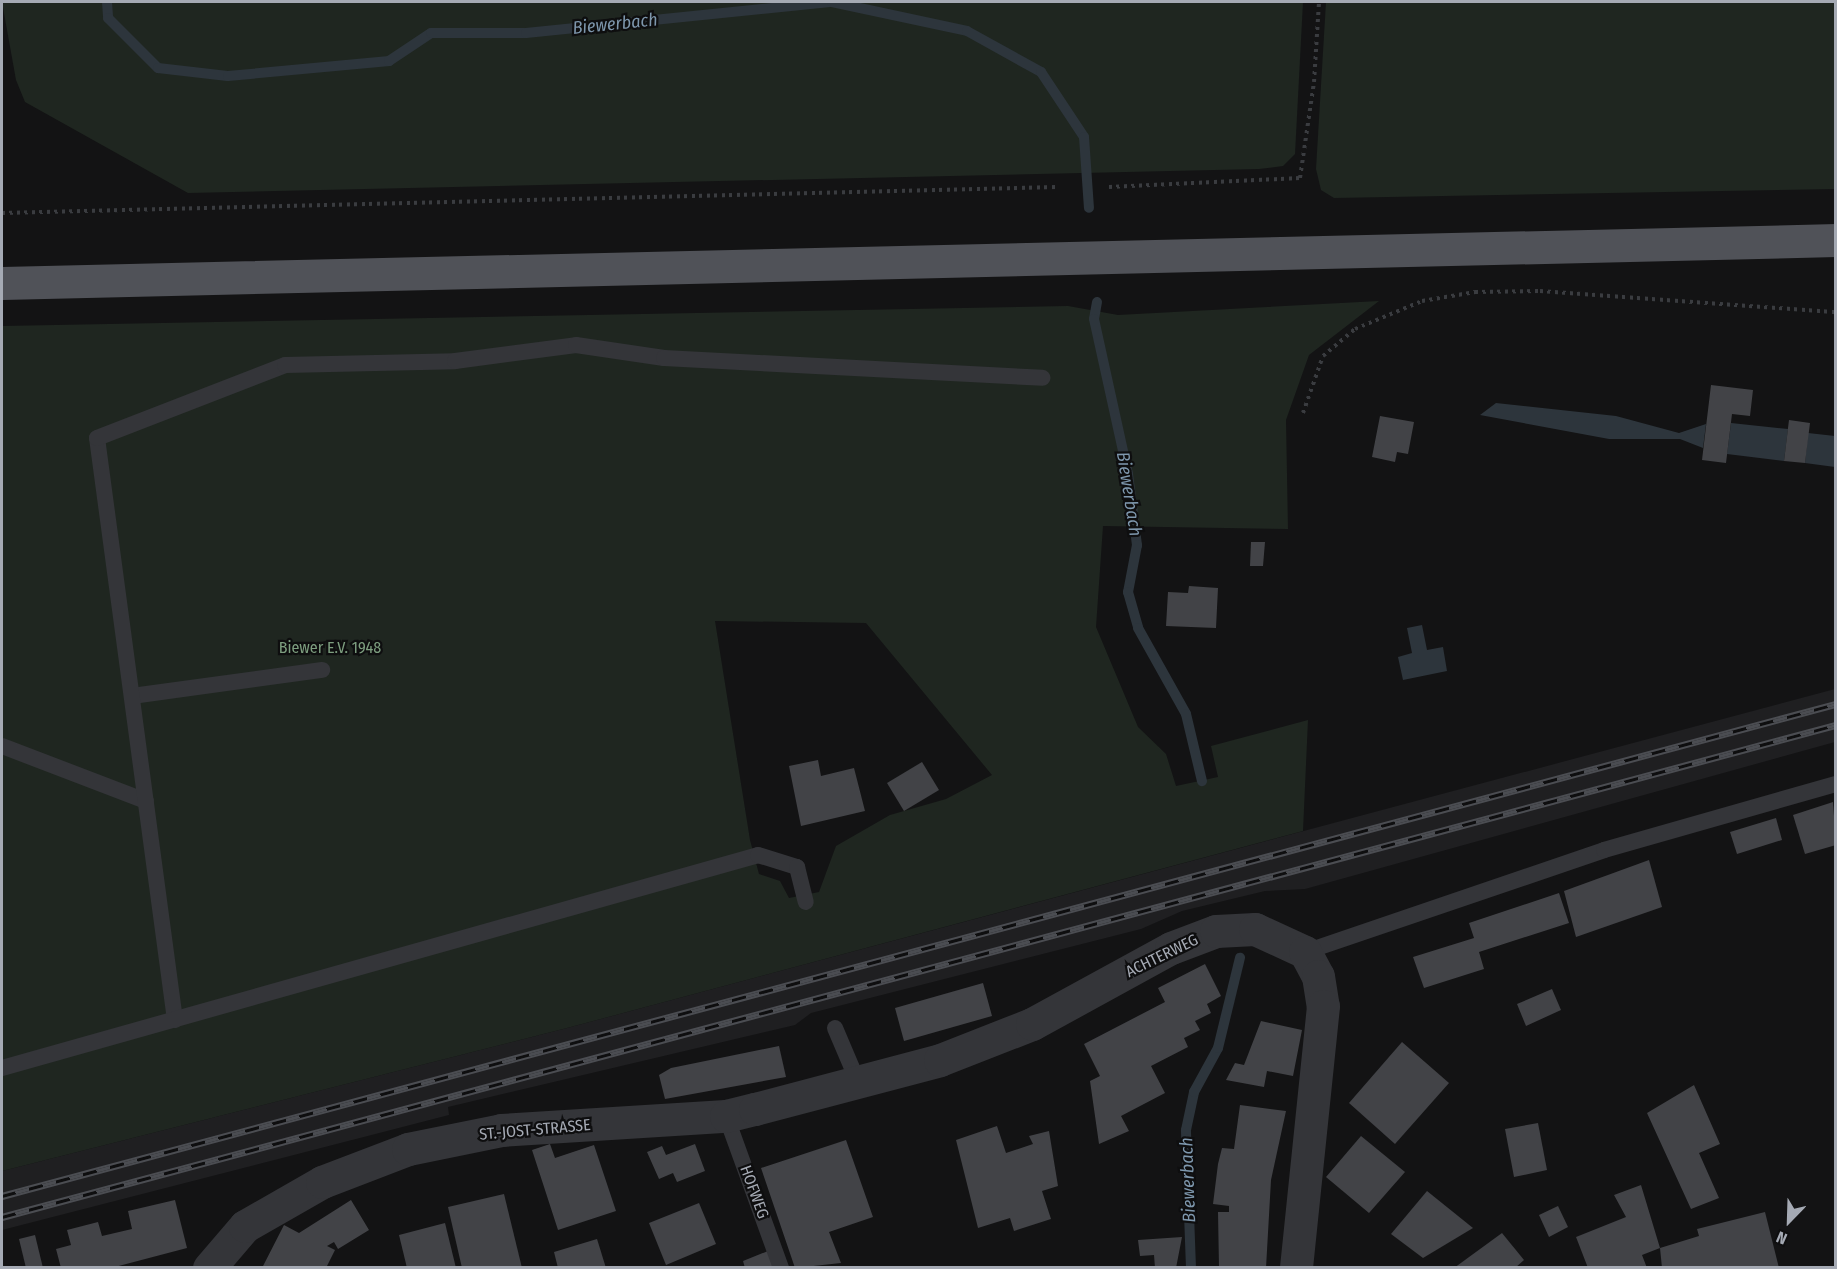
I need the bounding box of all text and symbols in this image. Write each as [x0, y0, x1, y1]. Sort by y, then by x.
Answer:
water label: Biewerbach [571, 9, 659, 39]
water label: Biewerbach [1112, 450, 1146, 538]
park label: Biewer E.V. 1948 [279, 638, 381, 658]
street label: ACHTERWEG [1123, 930, 1201, 982]
street label: ST.-JOST-STRASSE [479, 1116, 591, 1144]
water label: Biewerbach [1176, 1137, 1200, 1223]
street label: HOFWEG [736, 1163, 772, 1221]
north arrow [1759, 1191, 1819, 1251]
text: N [1774, 1227, 1790, 1249]

